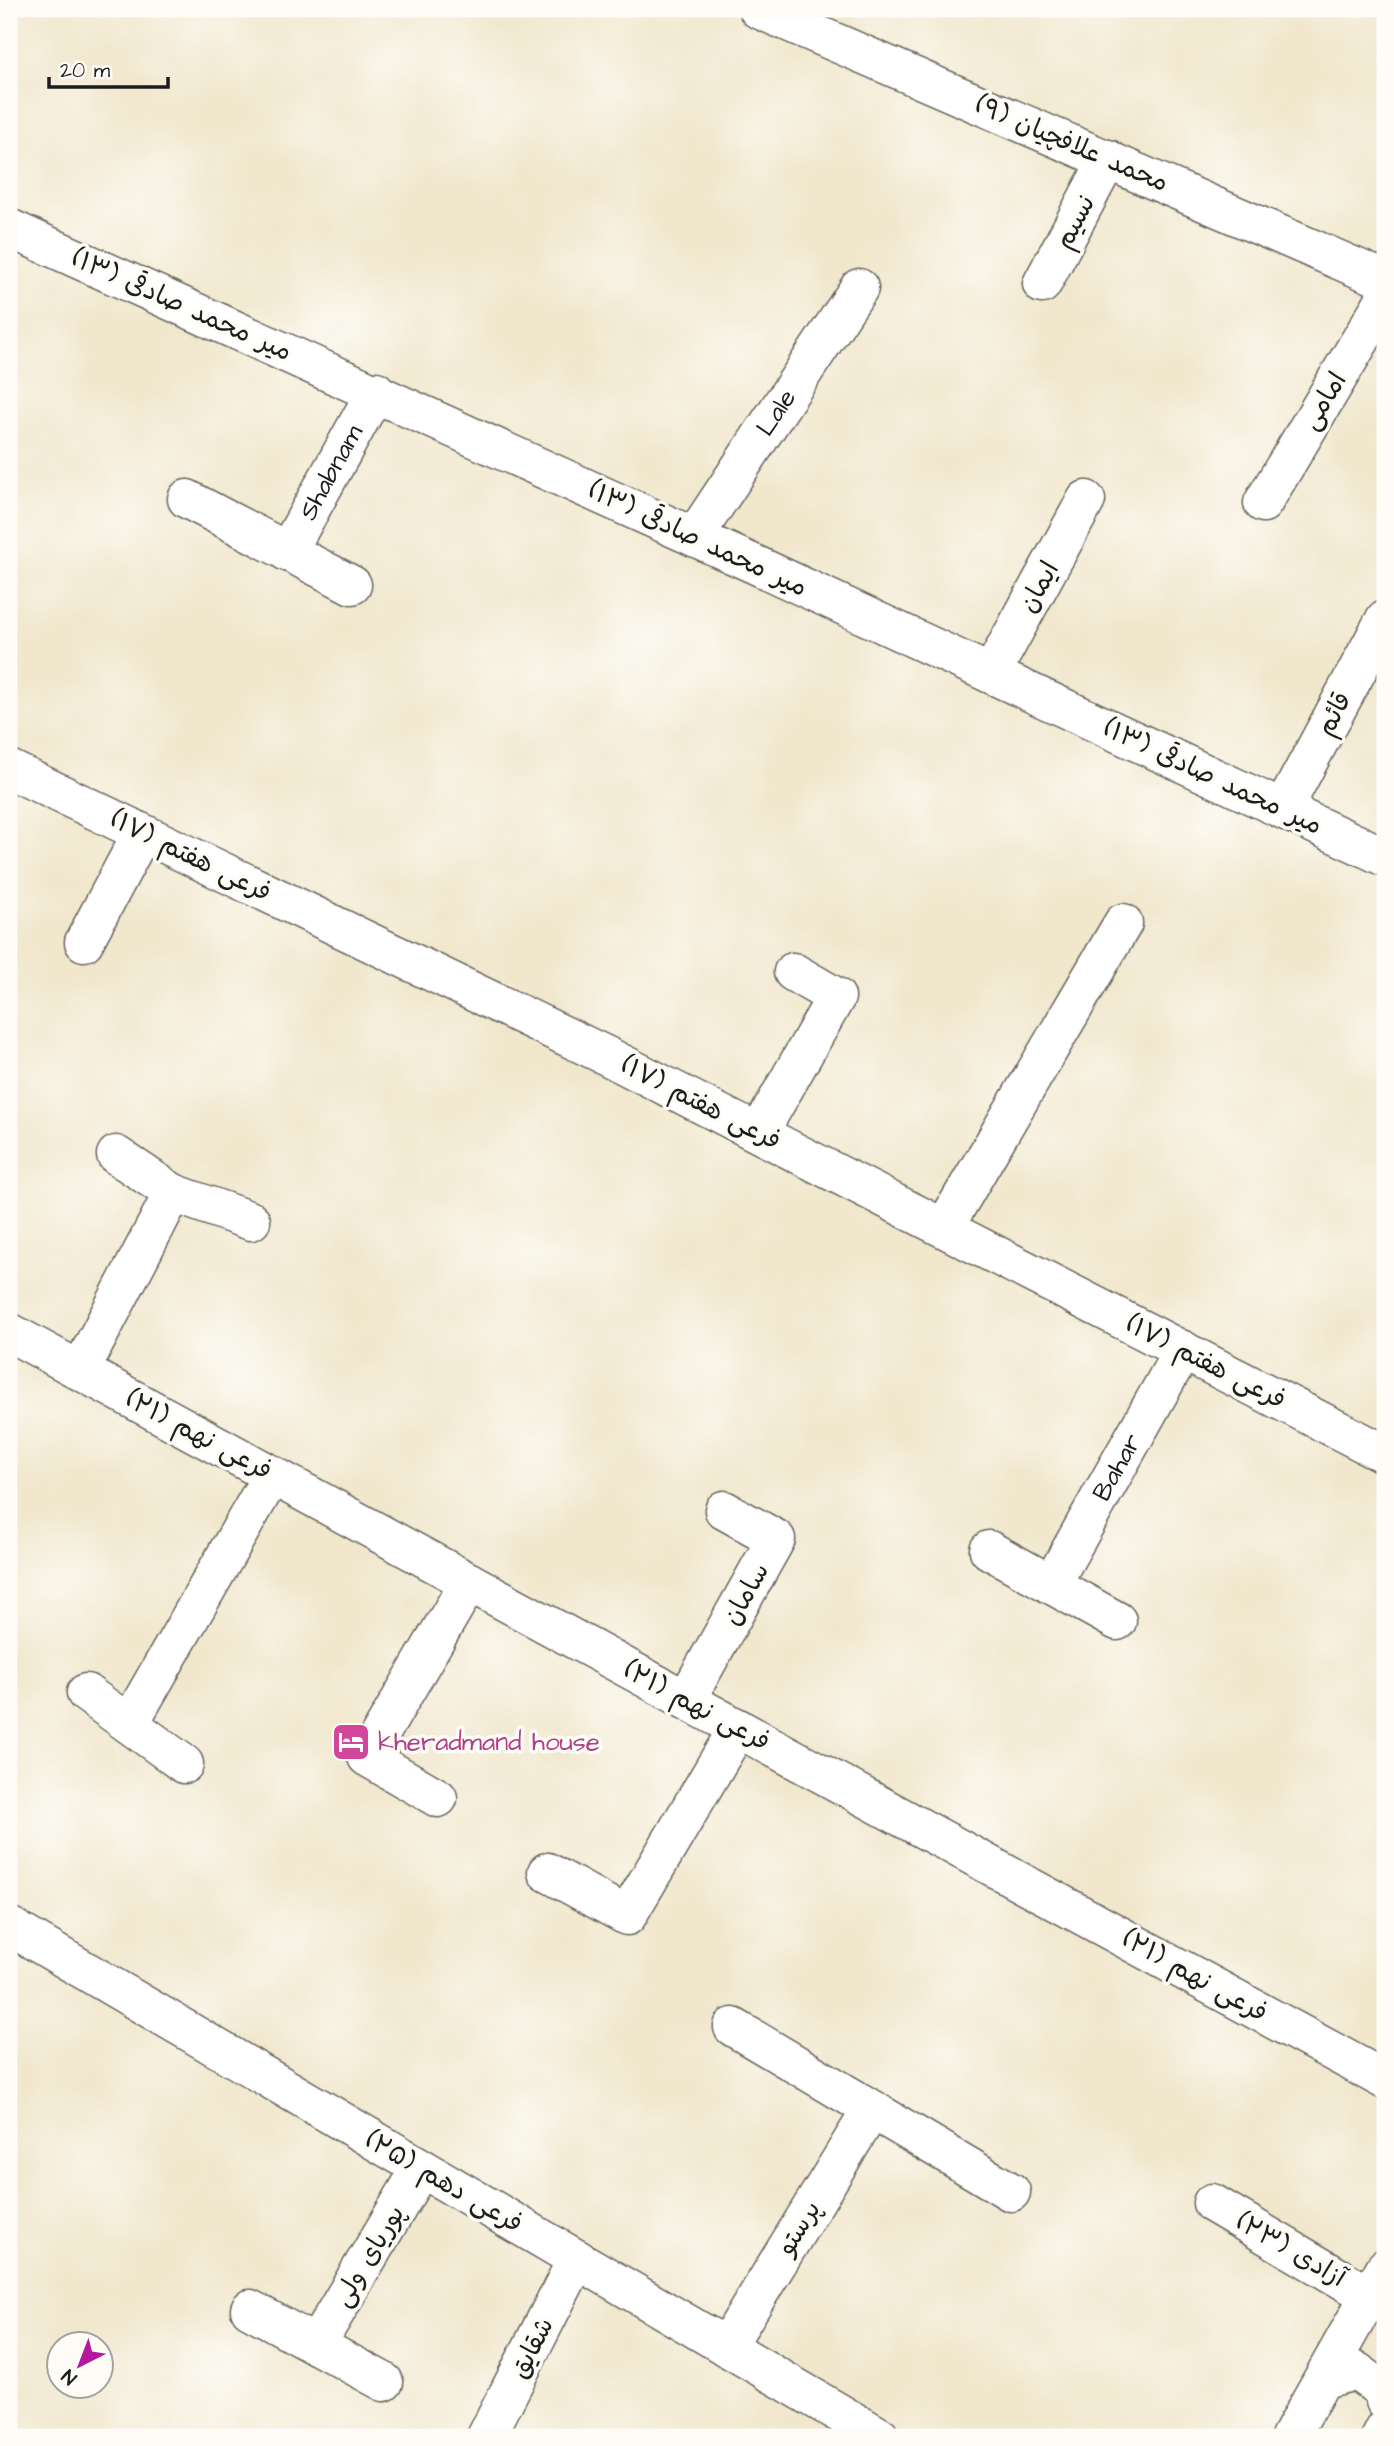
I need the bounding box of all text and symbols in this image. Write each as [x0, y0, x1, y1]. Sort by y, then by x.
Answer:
scale bar [49, 46, 168, 90]
text: 20 m [60, 56, 111, 85]
street label: محمد علافچیان (۹) [970, 87, 1174, 201]
street label: نسیم [1046, 189, 1105, 256]
street label: میر محمد صادقی (۱۳) [66, 240, 298, 370]
street label: امامی [1293, 365, 1355, 437]
street label: Lale [748, 382, 805, 443]
street label: Shabnam [290, 418, 372, 527]
street label: میر محمد صادقی (۱۳) [583, 473, 813, 605]
street label: ایمان [1010, 555, 1068, 619]
street label: قائم [1307, 686, 1361, 743]
street label: میر محمد صادقی (۱۳) [1098, 711, 1328, 843]
street label: فرعی هفتم (۱۷) [104, 801, 277, 911]
street label: فرعی هفتم (۱۷) [614, 1047, 787, 1160]
street label: فرعی هفتم (۱۷) [1119, 1306, 1292, 1419]
street label: فرعی نهم (۲۱) [119, 1381, 278, 1490]
street label: Bahar [1084, 1427, 1150, 1508]
street label: سامان [714, 1556, 778, 1632]
street label: فرعی نهم (۲۱) [617, 1652, 776, 1761]
hotel icon: kheradmand house [330, 1721, 372, 1763]
place label: kheradmand house [378, 1724, 600, 1760]
street label: فرعی نهم (۲۱) [1115, 1921, 1274, 2032]
street label: فرعی دهم (۲۵) [358, 2122, 529, 2242]
street label: پرستو [768, 2194, 830, 2263]
street label: پوریای ولی [324, 2198, 414, 2314]
street label: آزادی (۲۳) [1230, 2204, 1354, 2297]
street label: شقایق [501, 2311, 563, 2385]
north arrow [46, 2330, 116, 2400]
text: N [56, 2362, 83, 2391]

